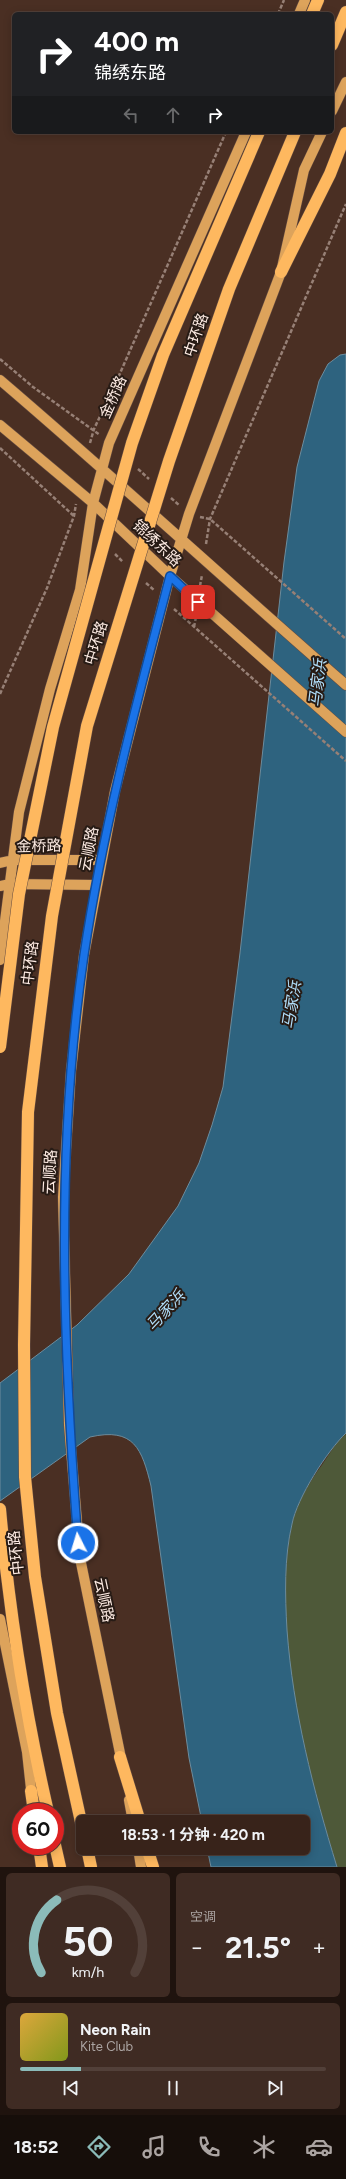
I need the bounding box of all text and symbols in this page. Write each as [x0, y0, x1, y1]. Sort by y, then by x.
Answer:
text: 400 m [94, 24, 179, 58]
icon: right [28, 28, 80, 80]
text: 锦绣东路 [94, 62, 166, 84]
icon: left [120, 104, 142, 126]
icon: ahead [162, 104, 184, 126]
icon: right [204, 104, 226, 126]
street label: 中环路 [180, 311, 212, 359]
street label: 金桥路 [96, 373, 130, 421]
street label: 锦绣东路 [129, 516, 185, 570]
pin [181, 585, 215, 619]
icon: arrive [187, 591, 209, 613]
street label: 中环路 [81, 619, 111, 667]
water label: 马家浜 [305, 656, 330, 708]
street label: 云顺路 [76, 825, 102, 873]
street label: 金桥路 [16, 837, 62, 855]
street label: 中环路 [18, 940, 42, 986]
water label: 马家浜 [278, 978, 305, 1030]
street label: 云顺路 [40, 1149, 60, 1195]
water label: 马家浜 [142, 1285, 190, 1334]
position arrow [57, 1522, 99, 1564]
street label: 中环路 [5, 1530, 27, 1576]
street label: 云顺路 [91, 1576, 117, 1624]
speed limit sign: 60 [12, 1803, 64, 1855]
text: 18:53 · 1 分钟 · 420 m [121, 1826, 265, 1844]
text: 空调 [190, 1909, 216, 1924]
text: 50 [62, 1916, 114, 1966]
text: 21.5° [225, 1929, 291, 1966]
text: − [190, 1934, 204, 1961]
text: + [312, 1934, 326, 1961]
text: km/h [72, 1963, 104, 1981]
text: Neon Rain [80, 2021, 151, 2039]
text: Kite Club [80, 2039, 133, 2054]
icon: previous [60, 2077, 82, 2099]
icon: pause [162, 2077, 184, 2099]
icon: next [264, 2077, 286, 2099]
icon: directions [85, 2133, 113, 2161]
icon: music [140, 2133, 168, 2161]
icon: phone [195, 2133, 223, 2161]
icon: climate [250, 2133, 278, 2161]
icon: car [305, 2133, 333, 2161]
text: 18:52 [13, 2136, 58, 2158]

